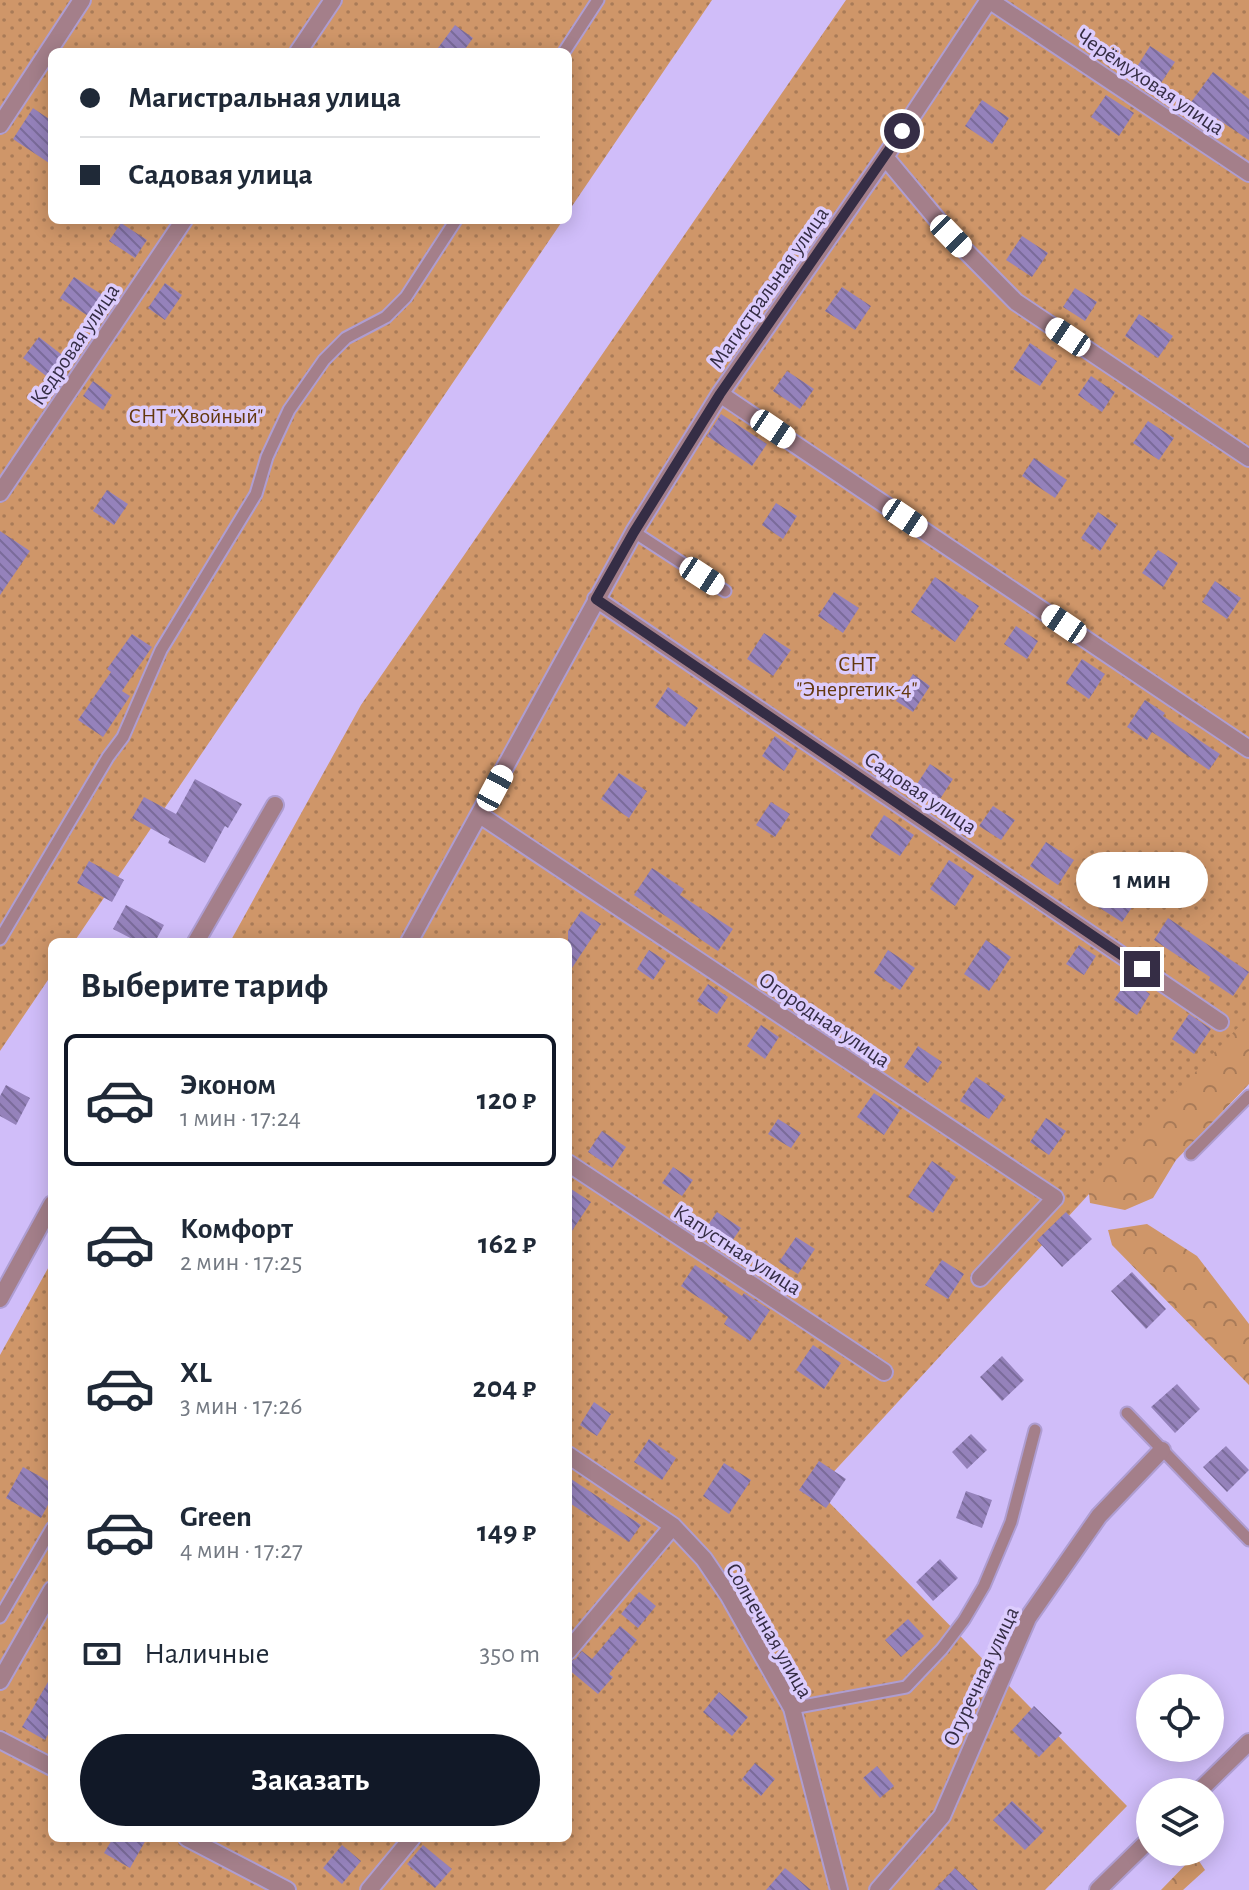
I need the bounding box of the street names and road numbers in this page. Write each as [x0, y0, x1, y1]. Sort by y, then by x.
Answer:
street label: Черёмуховая улица [1073, 24, 1228, 139]
street label: Магистральная улица [705, 203, 833, 373]
street label: Кедровая улица [26, 280, 123, 409]
street label: Садовая улица [860, 747, 981, 838]
street label: Огородная улица [755, 968, 894, 1072]
street label: Капустная улица [670, 1200, 805, 1299]
street label: Солнечная улица [722, 1559, 817, 1702]
street label: Огуречная улица [939, 1603, 1023, 1749]

